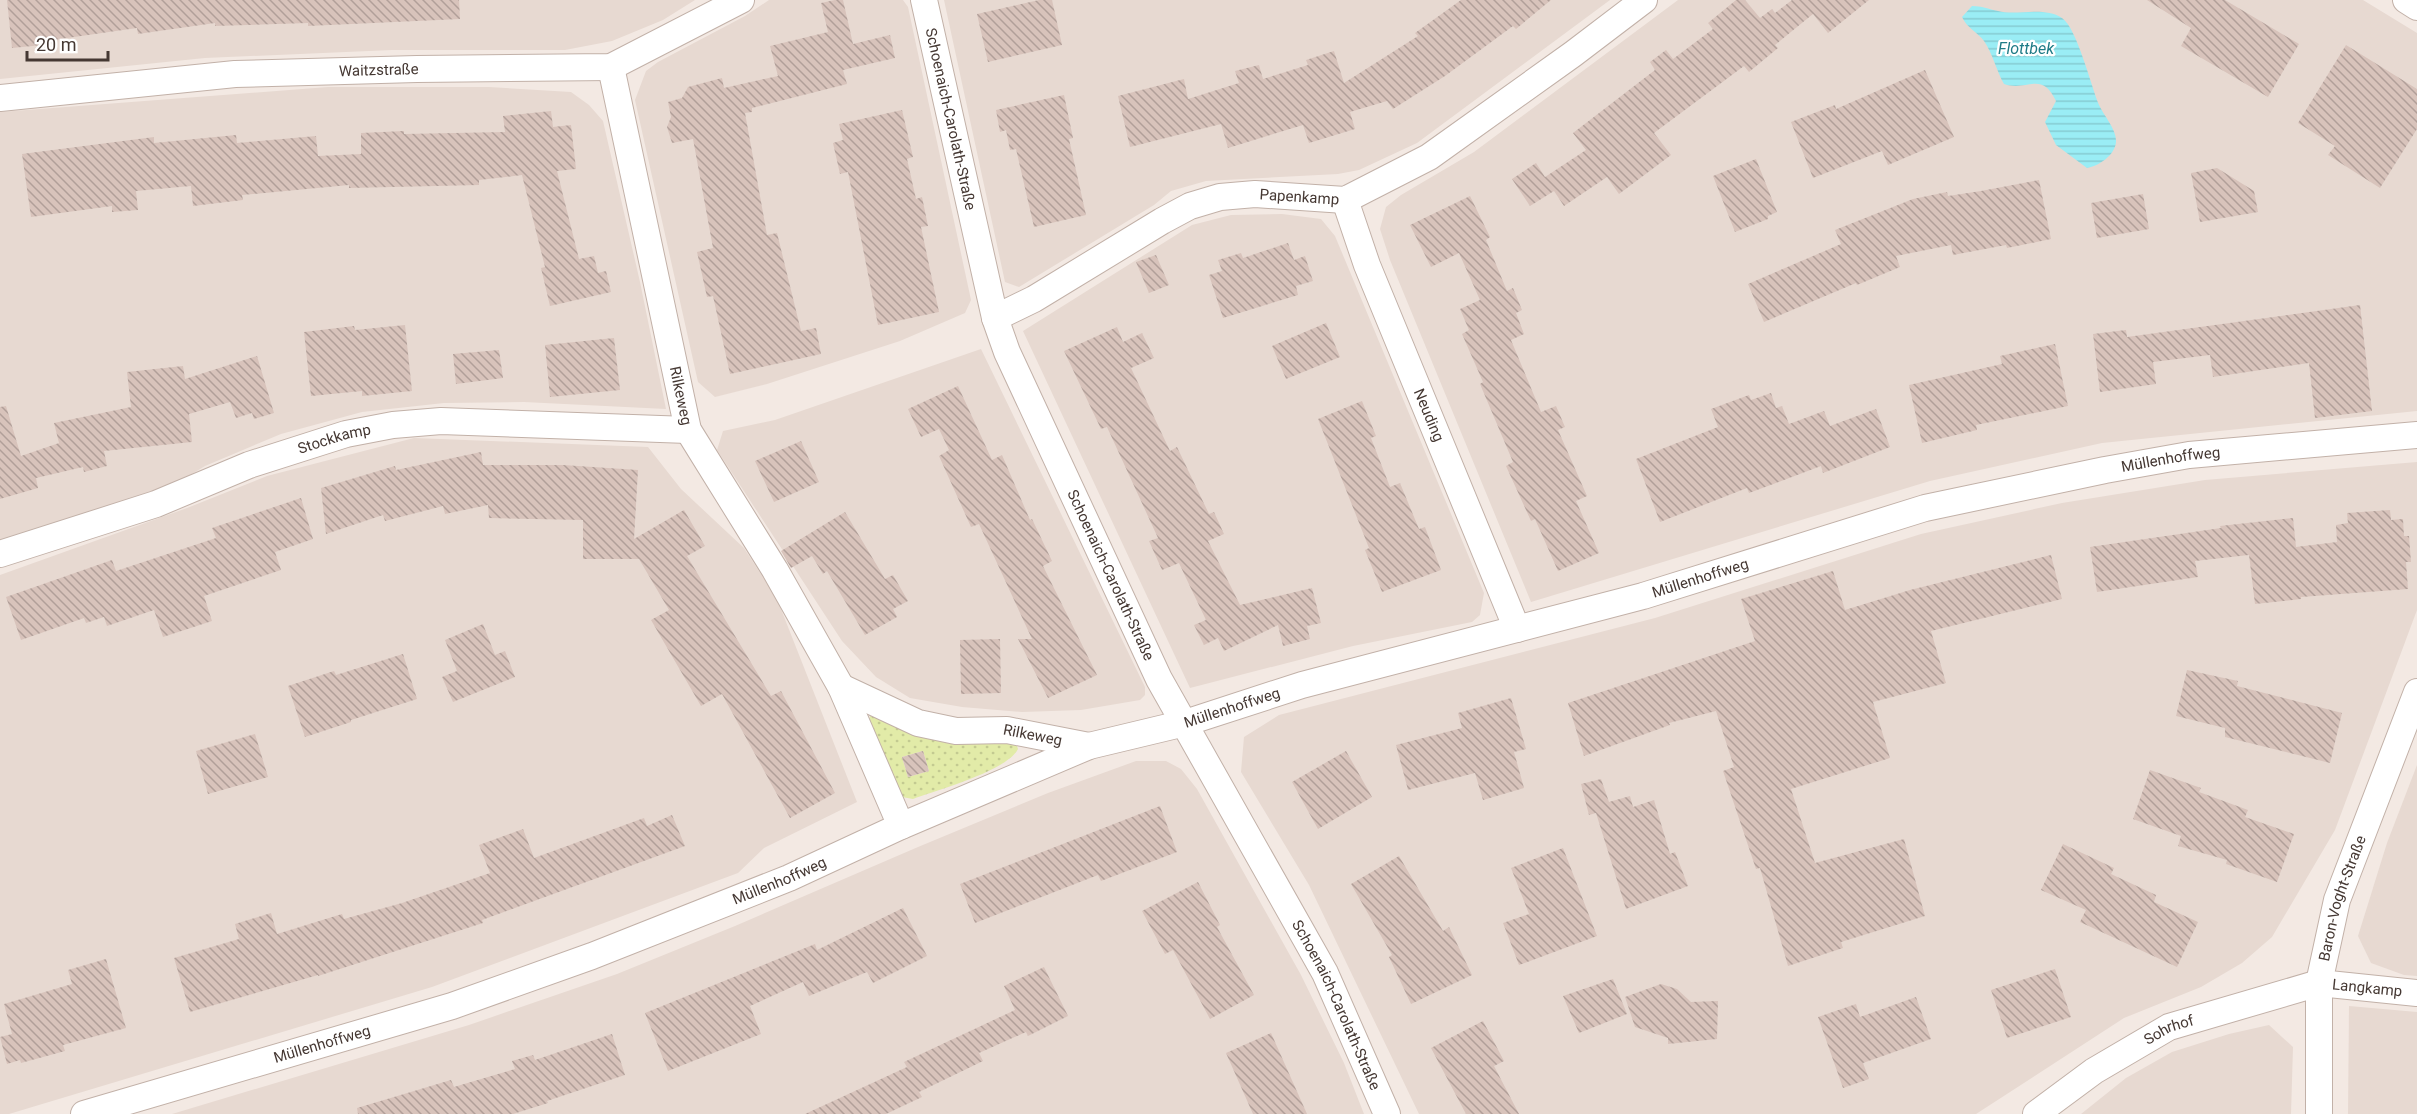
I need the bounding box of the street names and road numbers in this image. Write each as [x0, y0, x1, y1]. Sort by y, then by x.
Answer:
street label: Schoenaich-Carolath-Straße [922, 26, 980, 212]
street label: Waitzstraße [339, 60, 419, 80]
street label: Papenkamp [1259, 185, 1340, 209]
street label: Rilkeweg [666, 365, 696, 427]
street label: Neuding [1410, 386, 1448, 444]
street label: Stockkamp [296, 420, 372, 458]
street label: Müllenhoffweg [2120, 443, 2221, 476]
street label: Schoenaich-Carolath-Straße [1063, 487, 1158, 663]
street label: Müllenhoffweg [1650, 555, 1751, 602]
street label: Müllenhoffweg [1182, 684, 1282, 732]
street label: Rilkeweg [1002, 720, 1064, 750]
street label: Baron-Voght-Straße [2315, 833, 2370, 963]
street label: Müllenhoffweg [730, 853, 829, 908]
street label: Schoenaich-Carolath-Straße [1288, 917, 1384, 1093]
street label: Langkamp [2331, 975, 2403, 1000]
street label: Sohrhof [2141, 1011, 2197, 1049]
street label: Müllenhoffweg [271, 1021, 372, 1067]

